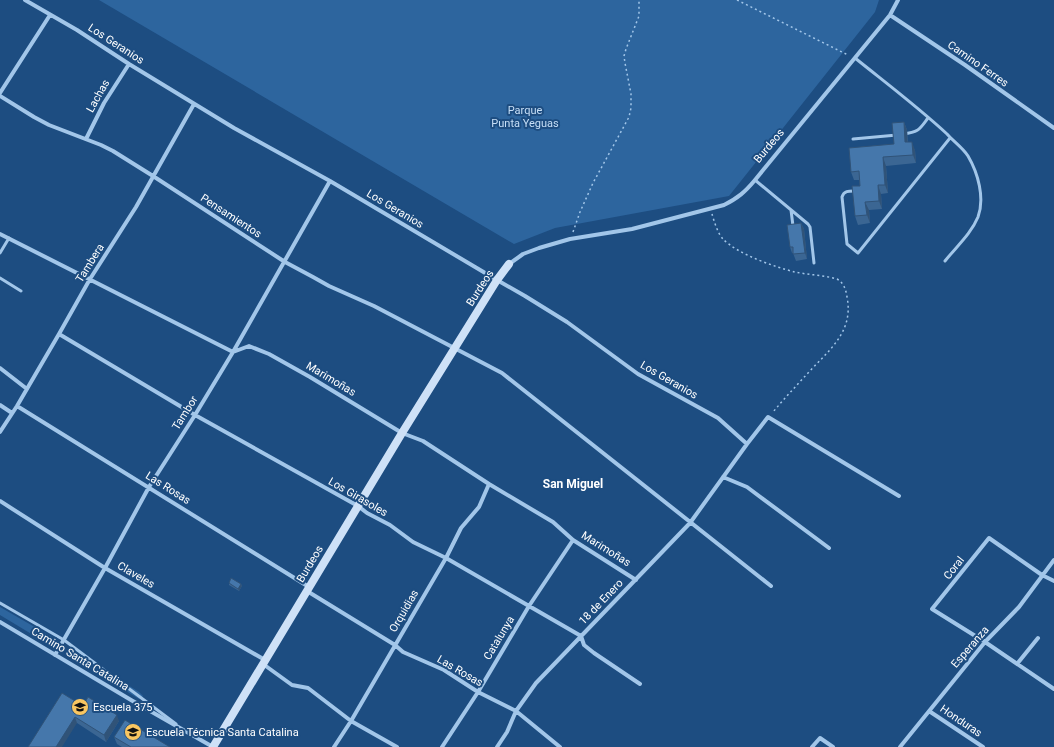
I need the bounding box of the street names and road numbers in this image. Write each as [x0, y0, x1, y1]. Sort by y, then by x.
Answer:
street label: Los Geranios [86, 21, 147, 67]
street label: Camino Ferres [945, 38, 1011, 90]
street label: Lachas [84, 77, 112, 115]
street label: Burdeos [751, 126, 787, 166]
street label: Los Geranios [364, 187, 426, 231]
street label: Pensamientos [198, 191, 264, 241]
street label: Tambera [73, 241, 107, 285]
street label: Burdeos [464, 267, 497, 309]
street label: Los Geranios [638, 358, 700, 402]
street label: Marimoñas [304, 359, 358, 399]
street label: Tambor [169, 393, 201, 432]
street label: Las Rosas [143, 469, 193, 507]
street label: Los Girasoles [326, 475, 390, 519]
street label: Marimoñas [579, 529, 633, 569]
street label: Burdeos [294, 543, 326, 585]
street label: Coral [941, 554, 967, 582]
street label: Claveles [115, 559, 157, 591]
street label: 18 de Enero [576, 577, 626, 627]
street label: Orquidias [387, 587, 421, 634]
street label: Catalunya [481, 614, 517, 662]
street label: Esperanza [948, 623, 992, 670]
street label: Camino Santa Catalina [29, 625, 131, 693]
street label: Las Rosas [435, 653, 485, 689]
street label: Honduras [938, 702, 985, 740]

